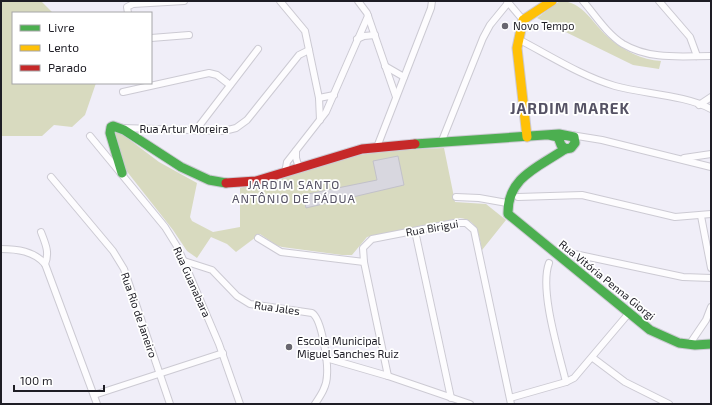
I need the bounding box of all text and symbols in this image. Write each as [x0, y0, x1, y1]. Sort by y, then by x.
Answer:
legend [12, 12, 152, 84]
place label: Novo Tempo [513, 19, 574, 32]
text: Livre [48, 20, 75, 34]
marker: Novo Tempo [500, 21, 510, 31]
text: Lento [48, 40, 79, 54]
text: Parado [48, 60, 87, 74]
district label: JARDIM MAREK [510, 99, 630, 117]
street label: Rua Artur Moreira [140, 122, 228, 135]
district label: JARDIM SANTO ANTÔNIO DE PÁDUA [232, 177, 356, 205]
street label: Rua Birigui [404, 216, 459, 239]
street label: Rua Vitória Penna Giorgi [557, 237, 658, 322]
street label: Rua Guanabara [171, 244, 214, 319]
street label: Rua Rio de Janeiro [119, 270, 160, 359]
street label: Rua Jales [253, 298, 301, 317]
place label: Escola Municipal Miguel Sanches Ruiz [297, 334, 399, 360]
marker: Escola Municipal Miguel Sanches Ruiz [284, 342, 294, 352]
scale bar [14, 367, 104, 393]
text: 100 m [20, 373, 52, 387]

